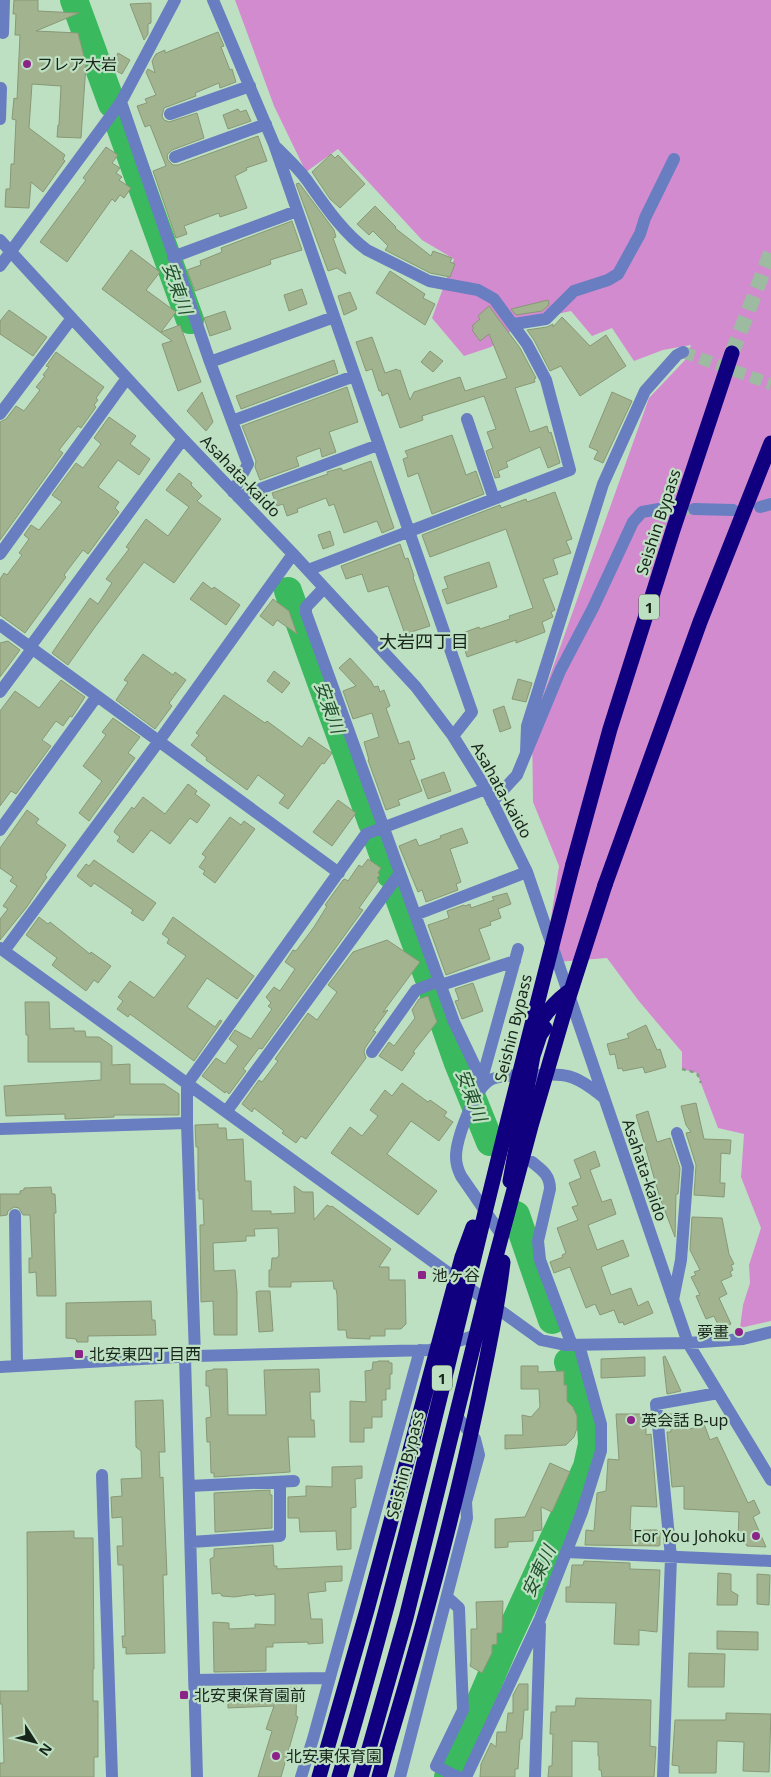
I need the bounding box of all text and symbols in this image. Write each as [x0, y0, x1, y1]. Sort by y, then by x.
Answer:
place label: フレア大岩 [37, 53, 117, 75]
marker: フレア大岩 [21, 58, 33, 70]
water label: 安東川 [157, 259, 199, 319]
street label: Asahata-kaido [196, 430, 286, 522]
street label: Seishin Bypass [630, 466, 686, 578]
road number: 1 [639, 594, 659, 620]
district label: 大岩四丁目 [379, 629, 469, 653]
water label: 安東川 [309, 678, 351, 738]
street label: Asahata-kaido [466, 738, 538, 842]
street label: Seishin Bypass [489, 972, 537, 1084]
water label: 安東川 [451, 1065, 494, 1126]
street label: Asahata-kaido [617, 1116, 673, 1224]
place label: 池ヶ谷 [432, 1264, 480, 1286]
marker: 池ヶ谷 [416, 1269, 428, 1281]
place label: 夢畫 [697, 1321, 729, 1343]
marker: 夢畫 [733, 1326, 745, 1338]
place label: 北安東四丁目西 [89, 1343, 201, 1365]
marker: 北安東四丁目西 [73, 1348, 85, 1360]
road number: 1 [432, 1366, 452, 1390]
street label: Seishin Bypass [381, 1409, 429, 1521]
place label: 英会話 B-up [641, 1409, 728, 1431]
marker: 英会話 B-up [625, 1414, 637, 1426]
place label: For You Johoku [633, 1525, 746, 1547]
marker: For You Johoku [750, 1530, 762, 1542]
water label: 安東川 [516, 1540, 561, 1601]
place label: 北安東保育園前 [194, 1684, 306, 1706]
marker: 北安東保育園前 [178, 1689, 190, 1701]
north arrow [10, 1717, 60, 1767]
text: N [35, 1740, 57, 1760]
place label: 北安東保育園 [286, 1745, 382, 1767]
marker: 北安東保育園 [270, 1750, 282, 1762]

